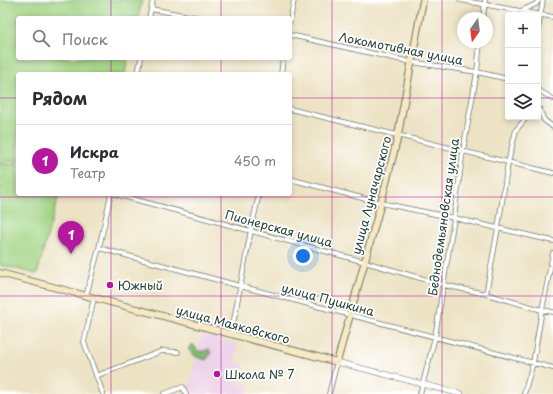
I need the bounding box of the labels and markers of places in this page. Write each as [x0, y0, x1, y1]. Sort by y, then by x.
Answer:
pin: 1 [58, 221, 84, 254]
place label: Южный [118, 276, 163, 294]
marker: Южный [105, 280, 115, 290]
place label: Школа № 7 [225, 365, 294, 383]
marker: Школа № 7 [212, 369, 222, 379]

